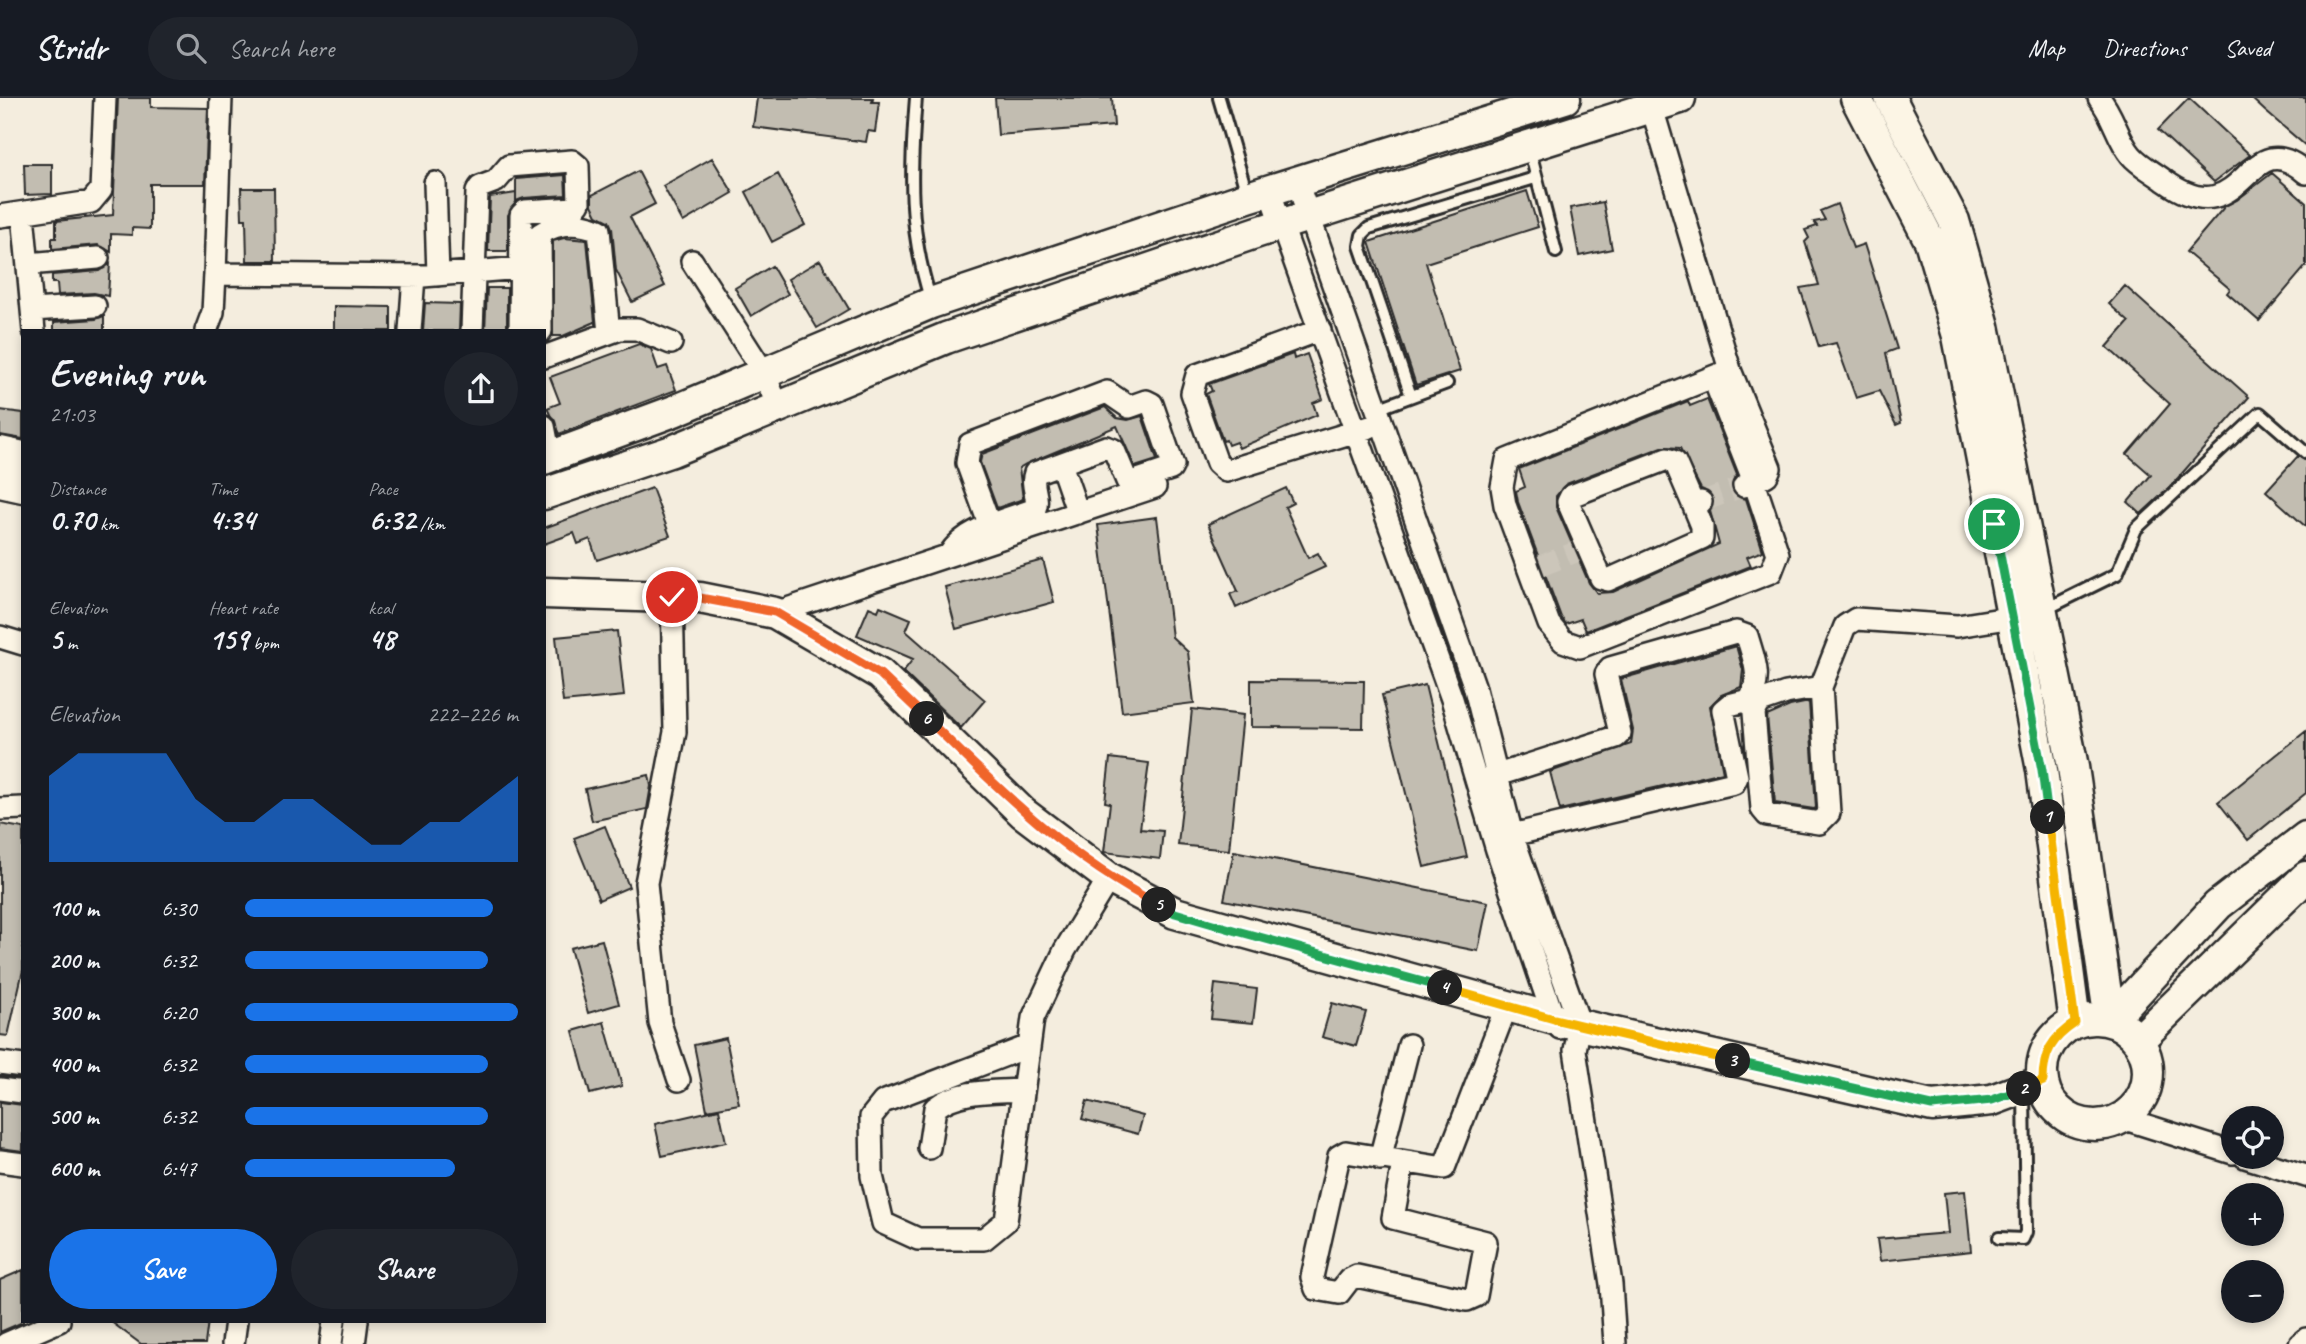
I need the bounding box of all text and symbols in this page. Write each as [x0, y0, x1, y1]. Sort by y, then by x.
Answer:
search box [148, 17, 638, 80]
text: Stridr [35, 27, 106, 69]
icon: search [172, 29, 210, 67]
text: Search here [228, 32, 334, 65]
text: Map [2028, 33, 2065, 63]
text: Directions [2103, 33, 2186, 63]
text: Saved [2224, 33, 2271, 63]
text: Evening run [49, 350, 205, 397]
button: share [444, 352, 518, 426]
text: 21:03 [49, 400, 95, 429]
text: Distance [49, 477, 106, 501]
text: Time [209, 477, 238, 501]
text: Pace [368, 477, 398, 501]
pin [1964, 494, 2024, 554]
text: 0.70 [49, 501, 95, 539]
text: 4:34 [209, 501, 255, 539]
text: 6:32 [368, 501, 415, 539]
icon: arrive [1975, 505, 2013, 543]
text: km [95, 512, 119, 536]
text: /km [415, 512, 445, 536]
pin [642, 567, 702, 627]
icon: check [653, 578, 691, 616]
text: Elevation [49, 596, 107, 620]
text: Heart rate [209, 596, 278, 620]
text: kcal [368, 596, 393, 620]
text: 5 [49, 620, 62, 658]
text: 159 [209, 620, 248, 658]
text: 48 [368, 620, 395, 658]
text: m [62, 631, 77, 655]
text: bpm [248, 631, 279, 655]
text: Elevation [49, 700, 120, 729]
text: 222–226 m [427, 700, 518, 729]
pin: 6 [909, 702, 944, 736]
text: 6 [922, 706, 931, 730]
pin: 1 [2030, 800, 2066, 834]
text: 1 [2043, 804, 2052, 828]
pin: 5 [1142, 888, 1176, 922]
text: 5 [1154, 892, 1163, 916]
text: 100 m [49, 894, 99, 923]
text: 6:30 [161, 894, 197, 923]
text: 200 m [49, 946, 99, 975]
text: 6:32 [161, 946, 197, 975]
pin: 4 [1428, 970, 1462, 1006]
text: 4 [1440, 975, 1449, 999]
text: 300 m [49, 998, 99, 1027]
text: 6:20 [161, 998, 197, 1027]
pin: 3 [1716, 1044, 1750, 1079]
text: 3 [1728, 1048, 1737, 1072]
text: 400 m [49, 1050, 99, 1079]
text: 6:32 [161, 1050, 197, 1079]
pin: 2 [2007, 1072, 2042, 1107]
text: 2 [2019, 1076, 2028, 1100]
text: 500 m [49, 1102, 98, 1131]
text: 6:32 [161, 1102, 197, 1131]
map controls [2221, 1106, 2284, 1323]
button: locate [2221, 1106, 2284, 1169]
text: 600 m [49, 1154, 99, 1183]
text: 6:47 [161, 1154, 197, 1183]
button: + [2221, 1183, 2284, 1246]
button: Save [49, 1229, 277, 1309]
button: Share [291, 1229, 518, 1309]
button: − [2221, 1260, 2284, 1323]

